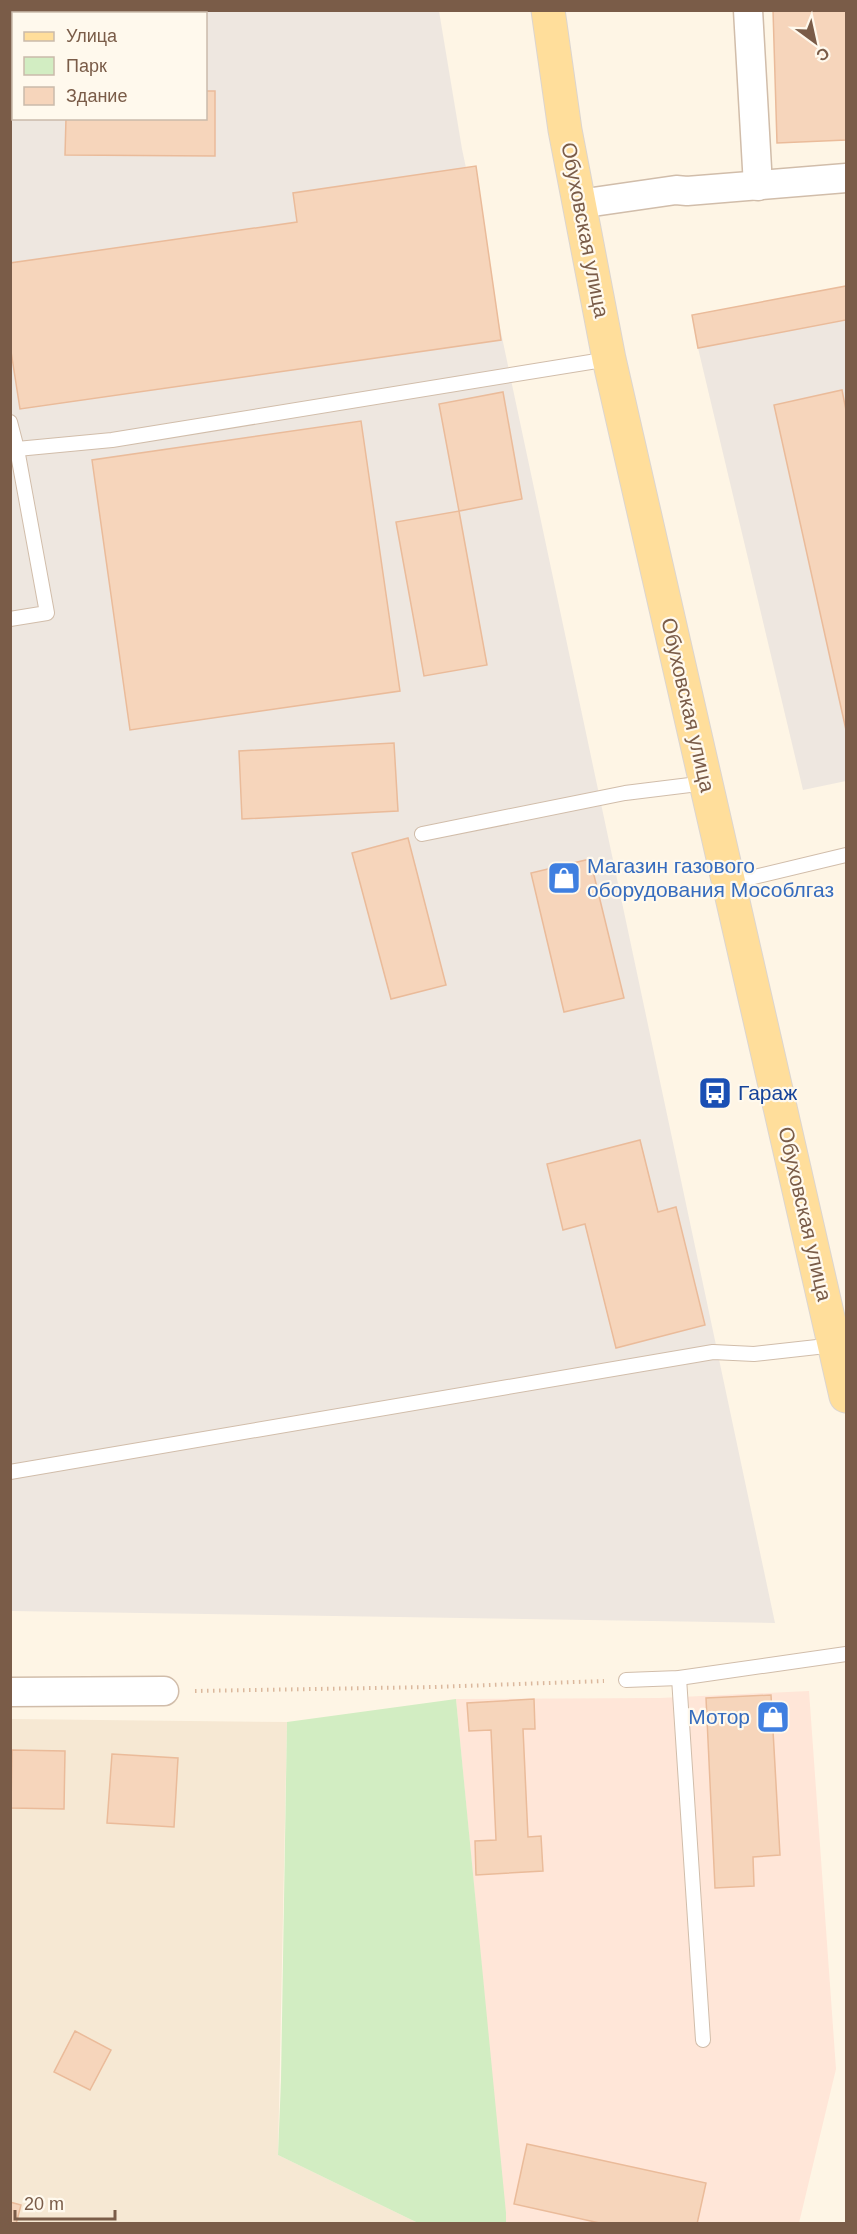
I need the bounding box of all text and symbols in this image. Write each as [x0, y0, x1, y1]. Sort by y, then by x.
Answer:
legend [12, 12, 207, 120]
north arrow [785, 12, 845, 72]
text: Улица [66, 26, 118, 46]
text: С [813, 44, 832, 65]
text: Парк [66, 56, 107, 76]
text: Здание [66, 86, 127, 106]
street label: Обуховская улица [557, 140, 614, 320]
street label: Обуховская улица [657, 616, 720, 795]
place label: Магазин газового оборудования Мособлгаз [587, 854, 834, 901]
shop icon: Магазин газового оборудования Мособлгаз [546, 860, 582, 896]
bus stop icon: Гараж [697, 1075, 733, 1111]
place label: Гараж [738, 1081, 797, 1104]
street label: Обуховская улица [774, 1125, 837, 1304]
shop icon: Мотор [755, 1699, 791, 1735]
place label: Мотор [688, 1705, 750, 1728]
scale bar [15, 2183, 116, 2221]
text: 20 m [24, 2194, 64, 2214]

